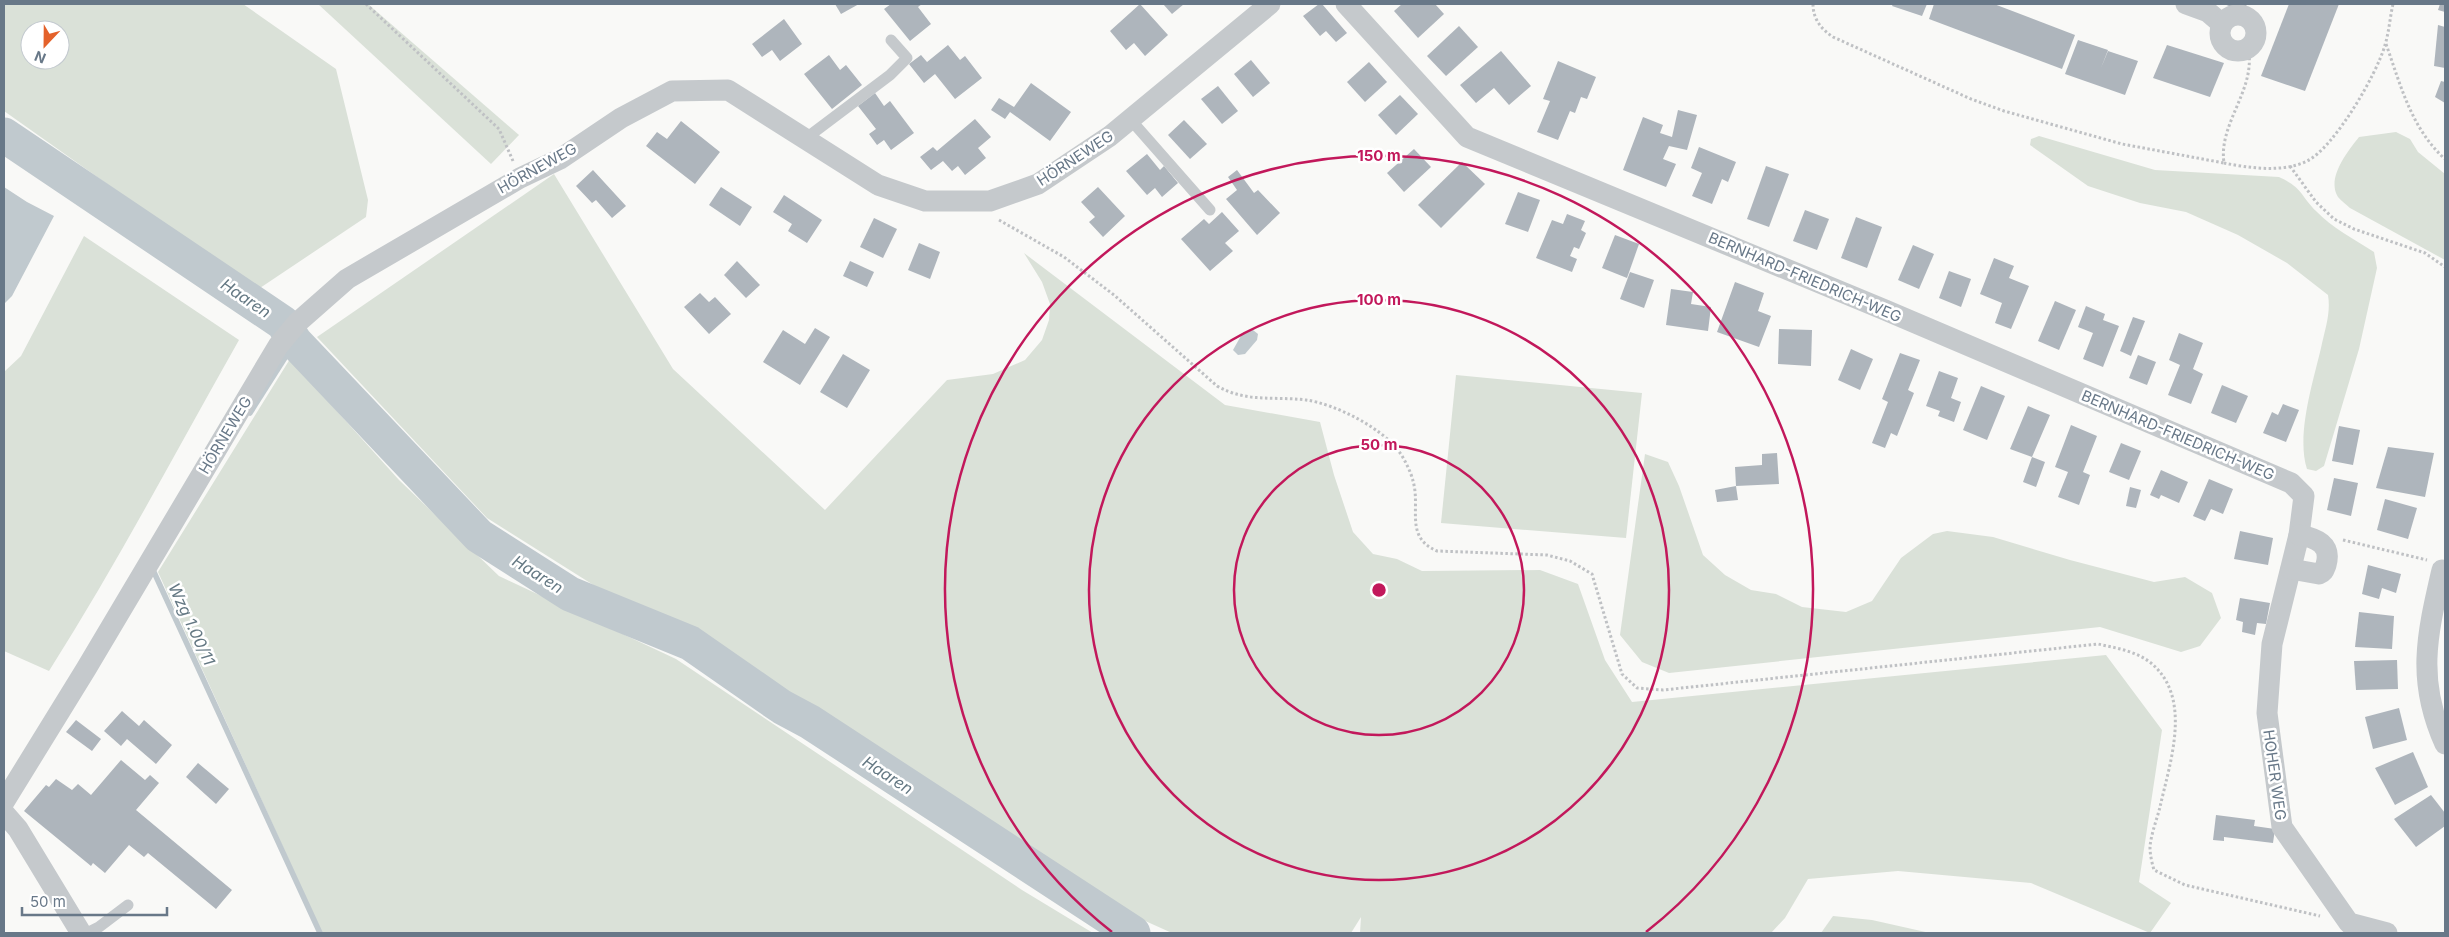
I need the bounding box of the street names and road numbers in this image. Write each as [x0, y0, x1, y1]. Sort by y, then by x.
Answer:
street label: HÖRNEWEG [1033, 126, 1117, 190]
street label: HÖRNEWEG [494, 138, 580, 198]
street label: BERNHARD-FRIEDRICH-WEG [1706, 228, 1904, 326]
street label: BERNHARD-FRIEDRICH-WEG [2079, 386, 2277, 484]
street label: HÖRNEWEG [194, 393, 256, 477]
street label: HOHER WEG [2259, 728, 2291, 822]

